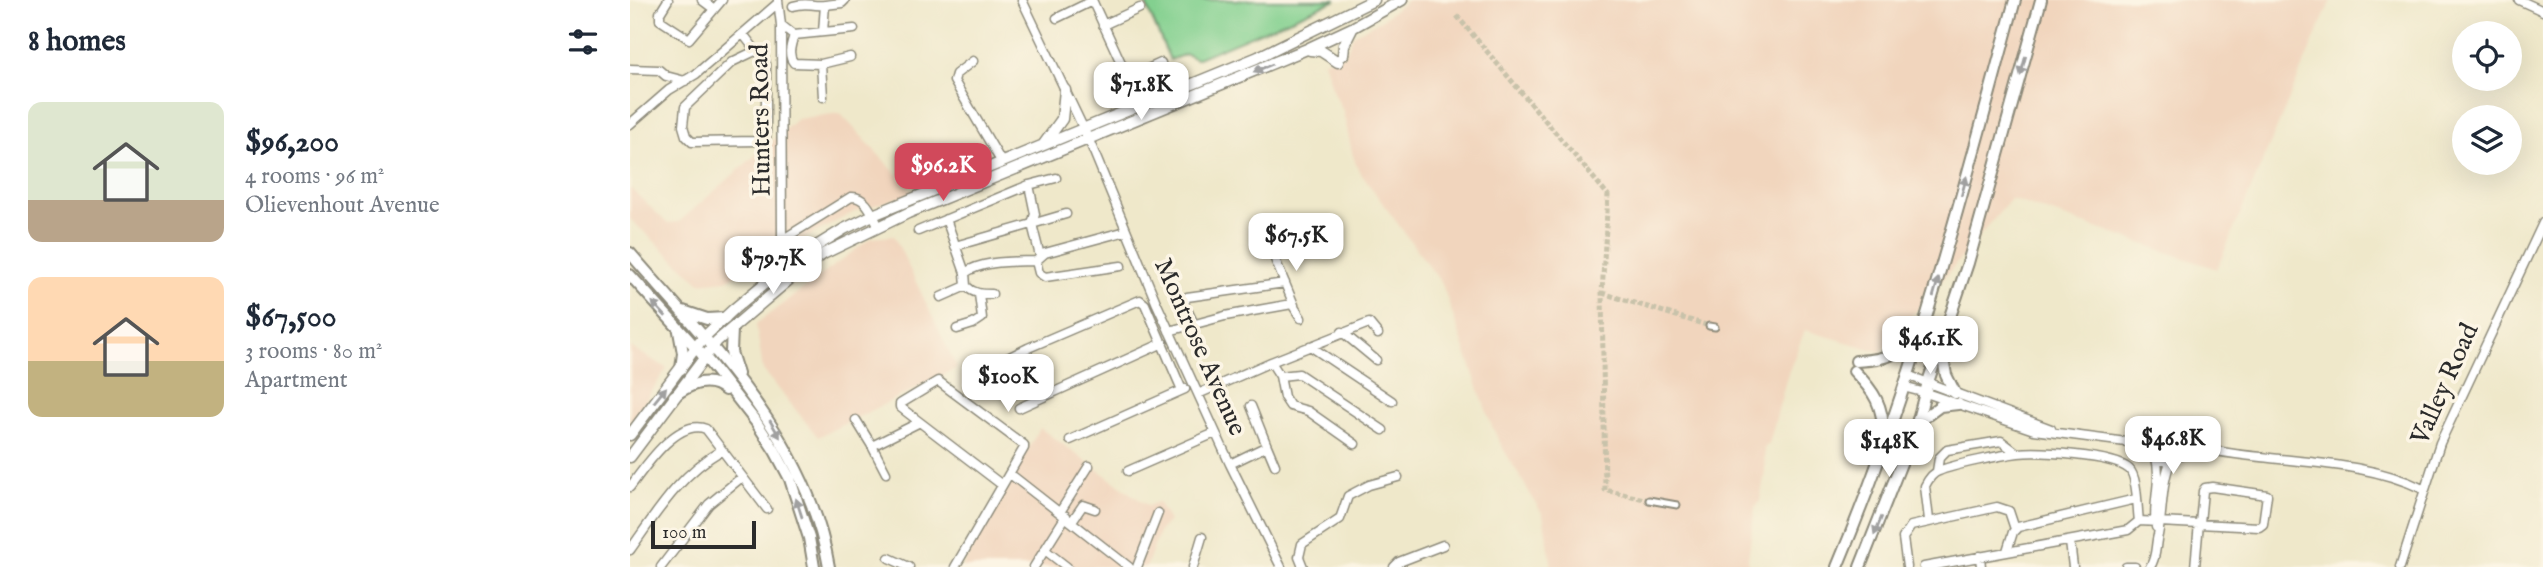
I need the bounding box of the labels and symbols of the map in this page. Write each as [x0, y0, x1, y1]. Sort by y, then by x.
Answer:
street label: Hunters Road [743, 43, 779, 197]
one-way arrow [2017, 55, 2028, 77]
pin: $71.8K [1084, 62, 1198, 122]
one-way arrow [1252, 62, 1273, 73]
pin: $96.2K [886, 144, 1000, 203]
one-way arrow [1959, 175, 1970, 197]
pin: $67.5K [1239, 214, 1353, 273]
pin: $79.7K [716, 236, 830, 296]
street label: Montrose Avenue [1146, 253, 1254, 441]
one-way arrow [1931, 276, 1942, 298]
one-way arrow [651, 300, 667, 318]
pin: $46.1K [1873, 316, 1987, 376]
street label: Valley Road [2403, 318, 2487, 451]
pin: $100K [959, 354, 1057, 414]
one-way arrow [653, 386, 668, 404]
pin: $46.8K [2116, 416, 2230, 476]
one-way arrow [768, 419, 781, 438]
pin: $148K [1840, 420, 1938, 479]
one-way arrow [793, 497, 804, 518]
one-way arrow [1872, 516, 1884, 536]
scale bar [651, 518, 756, 550]

